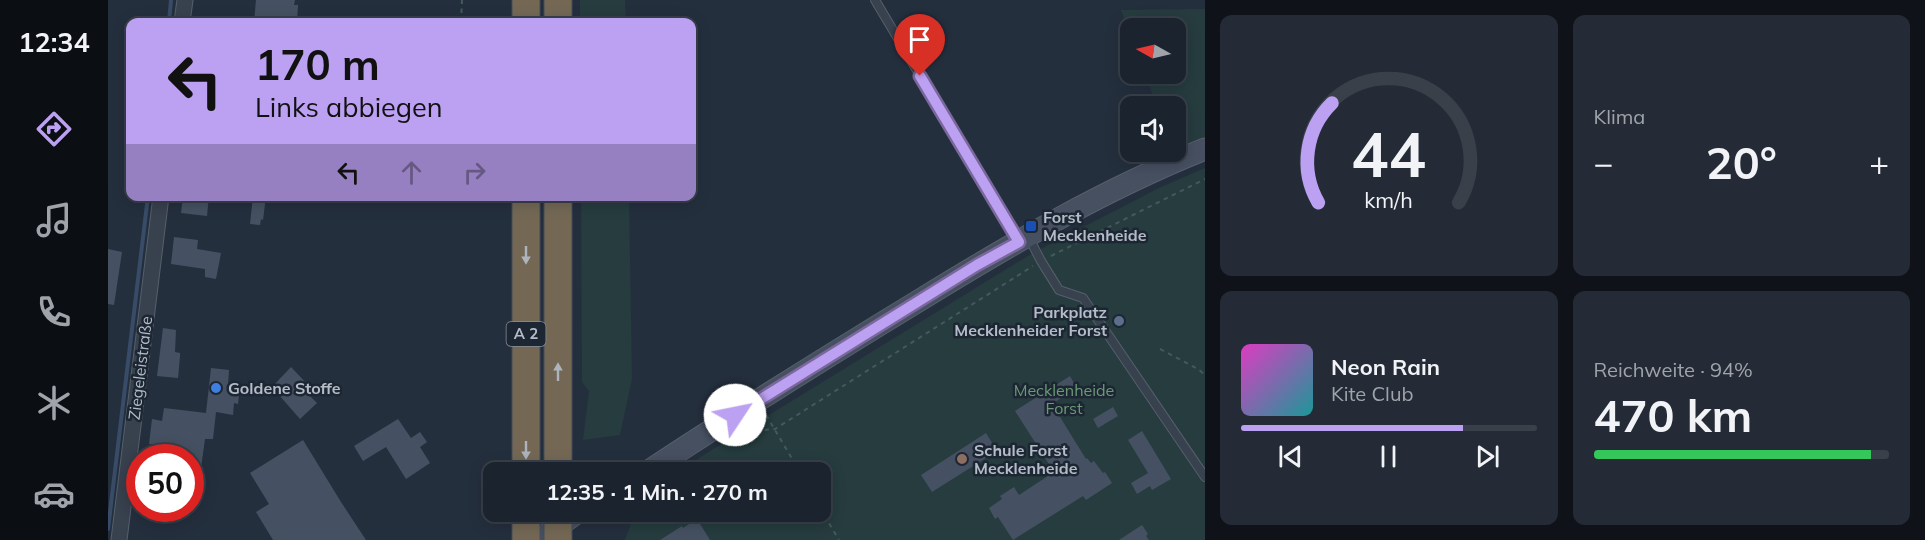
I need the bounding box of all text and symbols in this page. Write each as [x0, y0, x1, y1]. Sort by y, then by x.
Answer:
pin [894, 14, 945, 76]
north arrow [1120, 18, 1186, 84]
map controls [1120, 18, 1186, 162]
icon: arrive [903, 23, 936, 56]
text: 12:34 [18, 25, 90, 59]
text: 170 m [255, 38, 380, 91]
icon: left [156, 42, 234, 120]
text: Links abbiegen [255, 90, 443, 124]
button: sound [1120, 96, 1186, 162]
text: Klima [1594, 104, 1645, 129]
icon: directions [33, 108, 75, 150]
text: 44 [1351, 114, 1426, 193]
text: 20° [1706, 134, 1777, 190]
text: − [1594, 142, 1613, 183]
text: + [1869, 142, 1889, 183]
icon: left [332, 156, 365, 189]
icon: ahead [395, 156, 428, 189]
icon: right [458, 156, 491, 189]
text: km/h [1364, 186, 1413, 213]
icon: music [33, 199, 75, 241]
place label: Forst Mecklenheide [1043, 207, 1147, 245]
marker: Forst Mecklenheide [1024, 219, 1038, 233]
one-way arrow [521, 245, 531, 264]
icon: phone [33, 291, 75, 333]
place label: Parkplatz Mecklenheider Forst [954, 302, 1107, 340]
marker: Parkplatz Mecklenheider Forst [1112, 314, 1126, 328]
street label: Ziegeleistraße [124, 315, 156, 421]
road number: A 2 [506, 322, 546, 346]
text: Neon Rain [1331, 353, 1440, 381]
text: Reichweite · 94% [1594, 357, 1753, 382]
one-way arrow [553, 363, 563, 382]
place label: Goldene Stoffe [228, 378, 341, 398]
park label: Mecklenheide Forst [1014, 380, 1114, 418]
marker: Goldene Stoffe [209, 381, 223, 395]
text: Kite Club [1331, 381, 1413, 406]
icon: climate [33, 382, 75, 424]
position arrow [703, 383, 767, 447]
text: 470 km [1594, 387, 1752, 443]
one-way arrow [521, 440, 531, 459]
place label: Schule Forst Mecklenheide [974, 440, 1078, 478]
icon: previous [1274, 440, 1307, 473]
icon: pause [1372, 440, 1405, 473]
icon: next [1471, 440, 1504, 473]
speed limit sign: 50 [126, 444, 204, 522]
marker: Schule Forst Mecklenheide [955, 452, 969, 466]
icon: car [33, 473, 75, 515]
text: 12:35 · 1 Min. · 270 m [546, 478, 768, 506]

